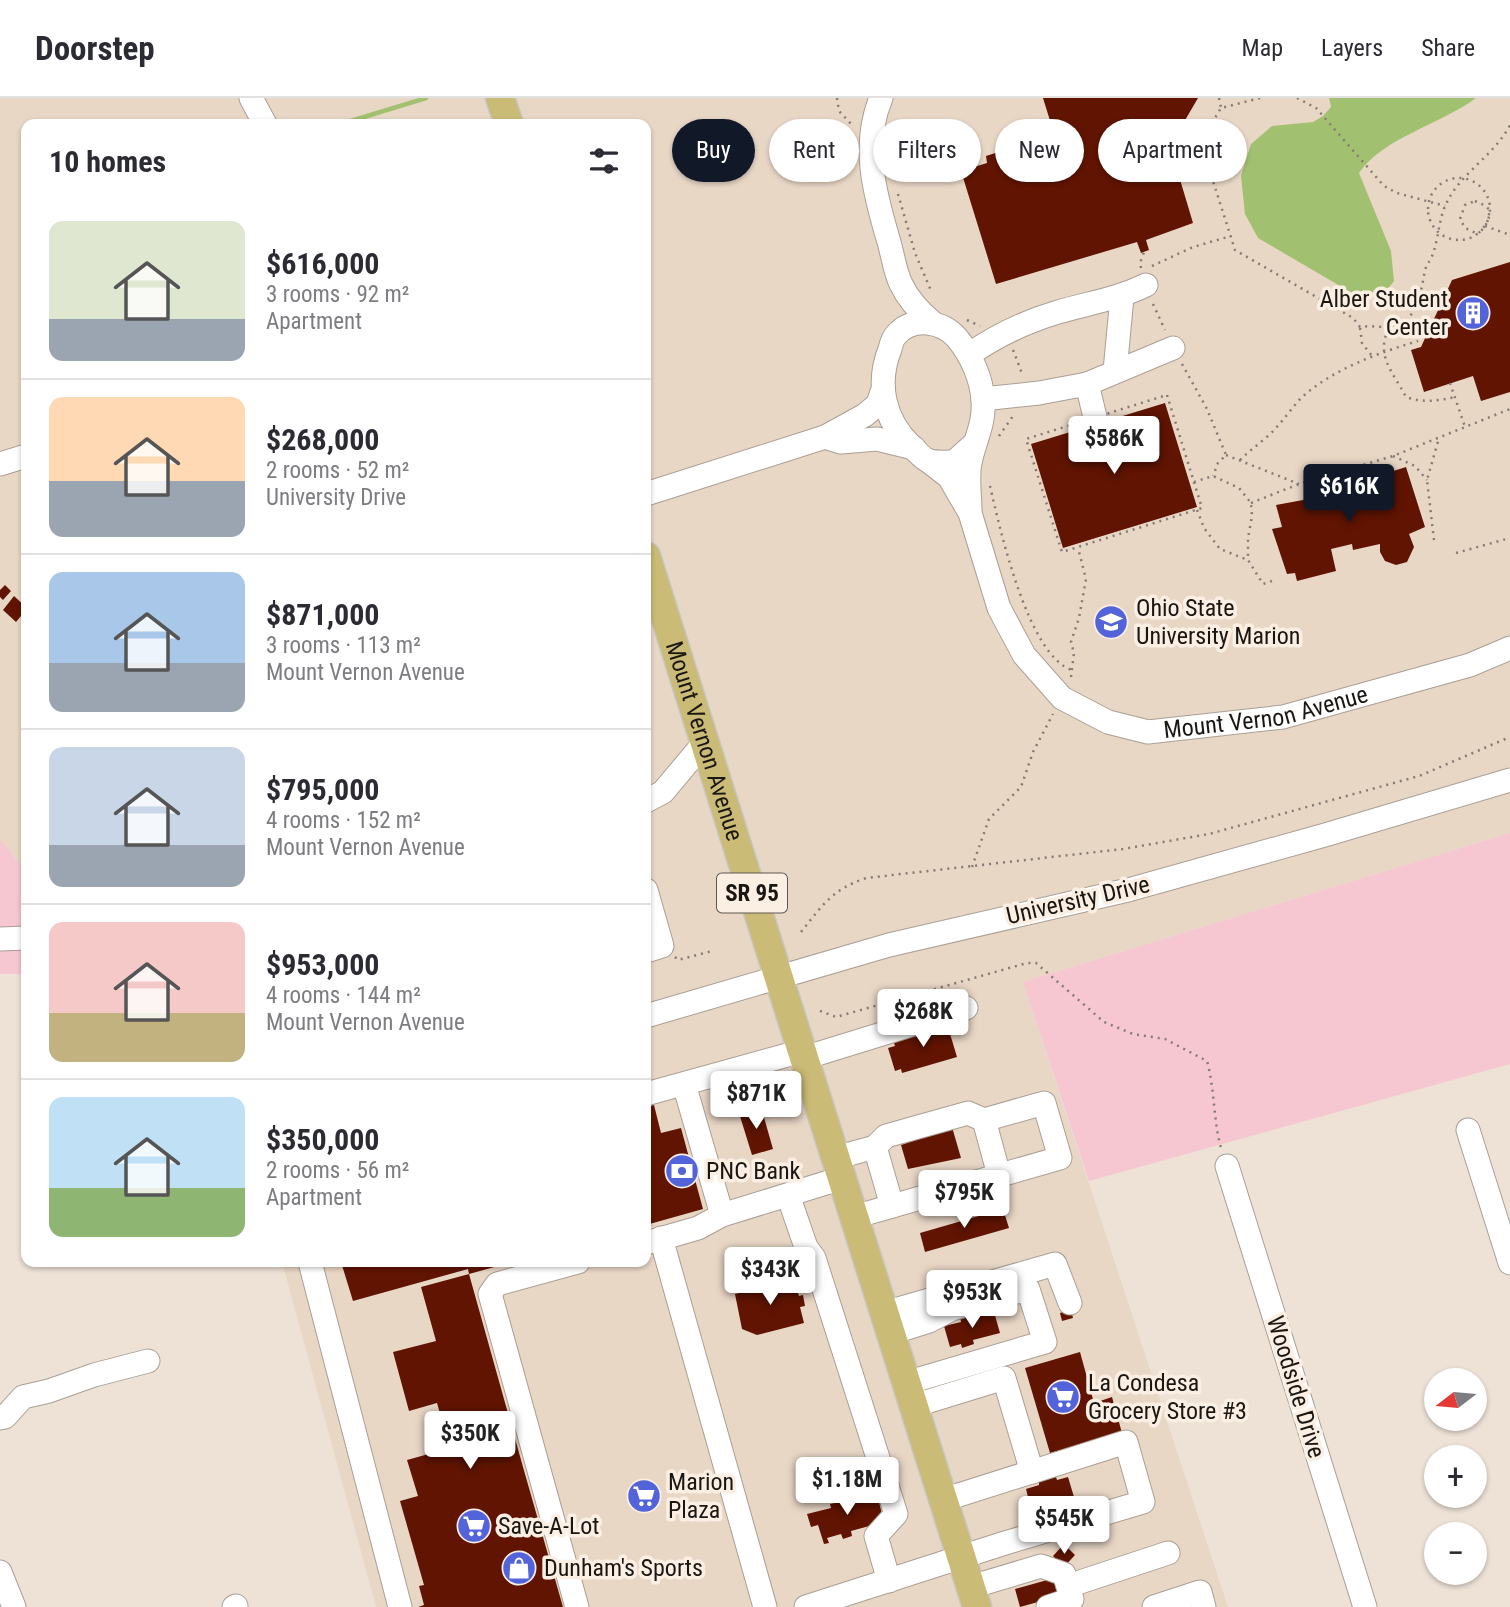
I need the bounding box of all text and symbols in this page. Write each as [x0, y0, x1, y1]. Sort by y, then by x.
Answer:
text: Doorstep [35, 29, 155, 68]
text: Map [1242, 34, 1283, 62]
text: Layers [1321, 34, 1383, 62]
text: Share [1421, 34, 1475, 62]
chip: Buy [672, 119, 755, 182]
chip: Rent [769, 119, 859, 182]
chip: Filters [873, 119, 981, 182]
chip: New [995, 119, 1084, 182]
chip: Apartment [1098, 119, 1247, 182]
icon: filters [585, 142, 623, 180]
text: 10 homes [49, 144, 166, 179]
text: $616,000 [266, 246, 379, 281]
icon: home [105, 249, 189, 333]
text: 3 rooms · 92 m² [266, 281, 409, 308]
place label: Alber Student Center [1320, 285, 1448, 341]
building icon: Alber Student Center [1454, 294, 1492, 332]
text: Apartment [266, 308, 362, 335]
pin: $586K [1065, 416, 1163, 476]
text: $268,000 [266, 422, 379, 457]
icon: home [105, 425, 189, 509]
text: $586K [1084, 425, 1144, 452]
text: 2 rooms · 52 m² [266, 457, 409, 484]
pin: $616K [1300, 464, 1398, 524]
text: $616K [1319, 473, 1379, 500]
text: University Drive [266, 484, 406, 511]
place label: Ohio State University Marion [1136, 594, 1300, 650]
text: $871,000 [266, 597, 379, 632]
icon: home [105, 600, 189, 684]
school or university icon: Ohio State University Marion [1092, 603, 1130, 641]
text: 3 rooms · 113 m² [266, 632, 421, 659]
street label: Mount Vernon Avenue [660, 638, 749, 844]
text: Mount Vernon Avenue [266, 659, 465, 686]
street label: Mount Vernon Avenue [1162, 680, 1371, 744]
text: $795,000 [266, 772, 379, 807]
icon: home [105, 775, 189, 859]
text: 4 rooms · 152 m² [266, 807, 421, 834]
text: Mount Vernon Avenue [266, 834, 465, 861]
street label: University Drive [1004, 870, 1152, 930]
road number: SR 95 [717, 874, 787, 912]
text: $953,000 [266, 947, 379, 982]
icon: home [105, 950, 189, 1034]
text: 4 rooms · 144 m² [266, 982, 421, 1009]
pin: $268K [874, 990, 972, 1049]
text: $268K [893, 998, 953, 1025]
text: Mount Vernon Avenue [266, 1009, 465, 1036]
pin: $871K [707, 1072, 805, 1131]
text: $871K [726, 1080, 786, 1107]
text: $350,000 [266, 1122, 379, 1157]
icon: home [105, 1125, 189, 1209]
bank icon: PNC Bank [663, 1152, 701, 1190]
text: 2 rooms · 56 m² [266, 1157, 409, 1184]
place label: PNC Bank [706, 1157, 801, 1185]
pin: $795K [915, 1170, 1013, 1230]
text: $795K [934, 1179, 994, 1206]
text: Apartment [266, 1184, 362, 1211]
pin: $343K [721, 1248, 819, 1307]
text: $343K [740, 1256, 800, 1283]
pin: $953K [923, 1270, 1021, 1330]
text: $953K [942, 1279, 1002, 1306]
street label: Woodside Drive [1261, 1313, 1331, 1461]
north arrow [1424, 1368, 1488, 1432]
map controls [1424, 1368, 1487, 1585]
place label: La Condesa Grocery Store #3 [1088, 1369, 1247, 1425]
supermarket icon: La Condesa Grocery Store #3 [1044, 1378, 1082, 1416]
pin: $350K [421, 1412, 519, 1471]
text: $350K [440, 1420, 500, 1447]
button: + [1424, 1445, 1487, 1508]
pin: $1.18M [790, 1458, 904, 1517]
text: $1.18M [812, 1466, 882, 1493]
place label: Marion Plaza [668, 1468, 734, 1524]
supermarket icon: Marion Plaza [625, 1477, 663, 1515]
pin: $545K [1015, 1496, 1113, 1556]
text: $545K [1034, 1505, 1094, 1532]
supermarket icon: Save-A-Lot [455, 1507, 493, 1545]
place label: Save-A-Lot [498, 1512, 599, 1540]
button: − [1424, 1522, 1487, 1585]
shop icon: Dunham's Sports [500, 1549, 538, 1587]
place label: Dunham's Sports [544, 1554, 703, 1582]

